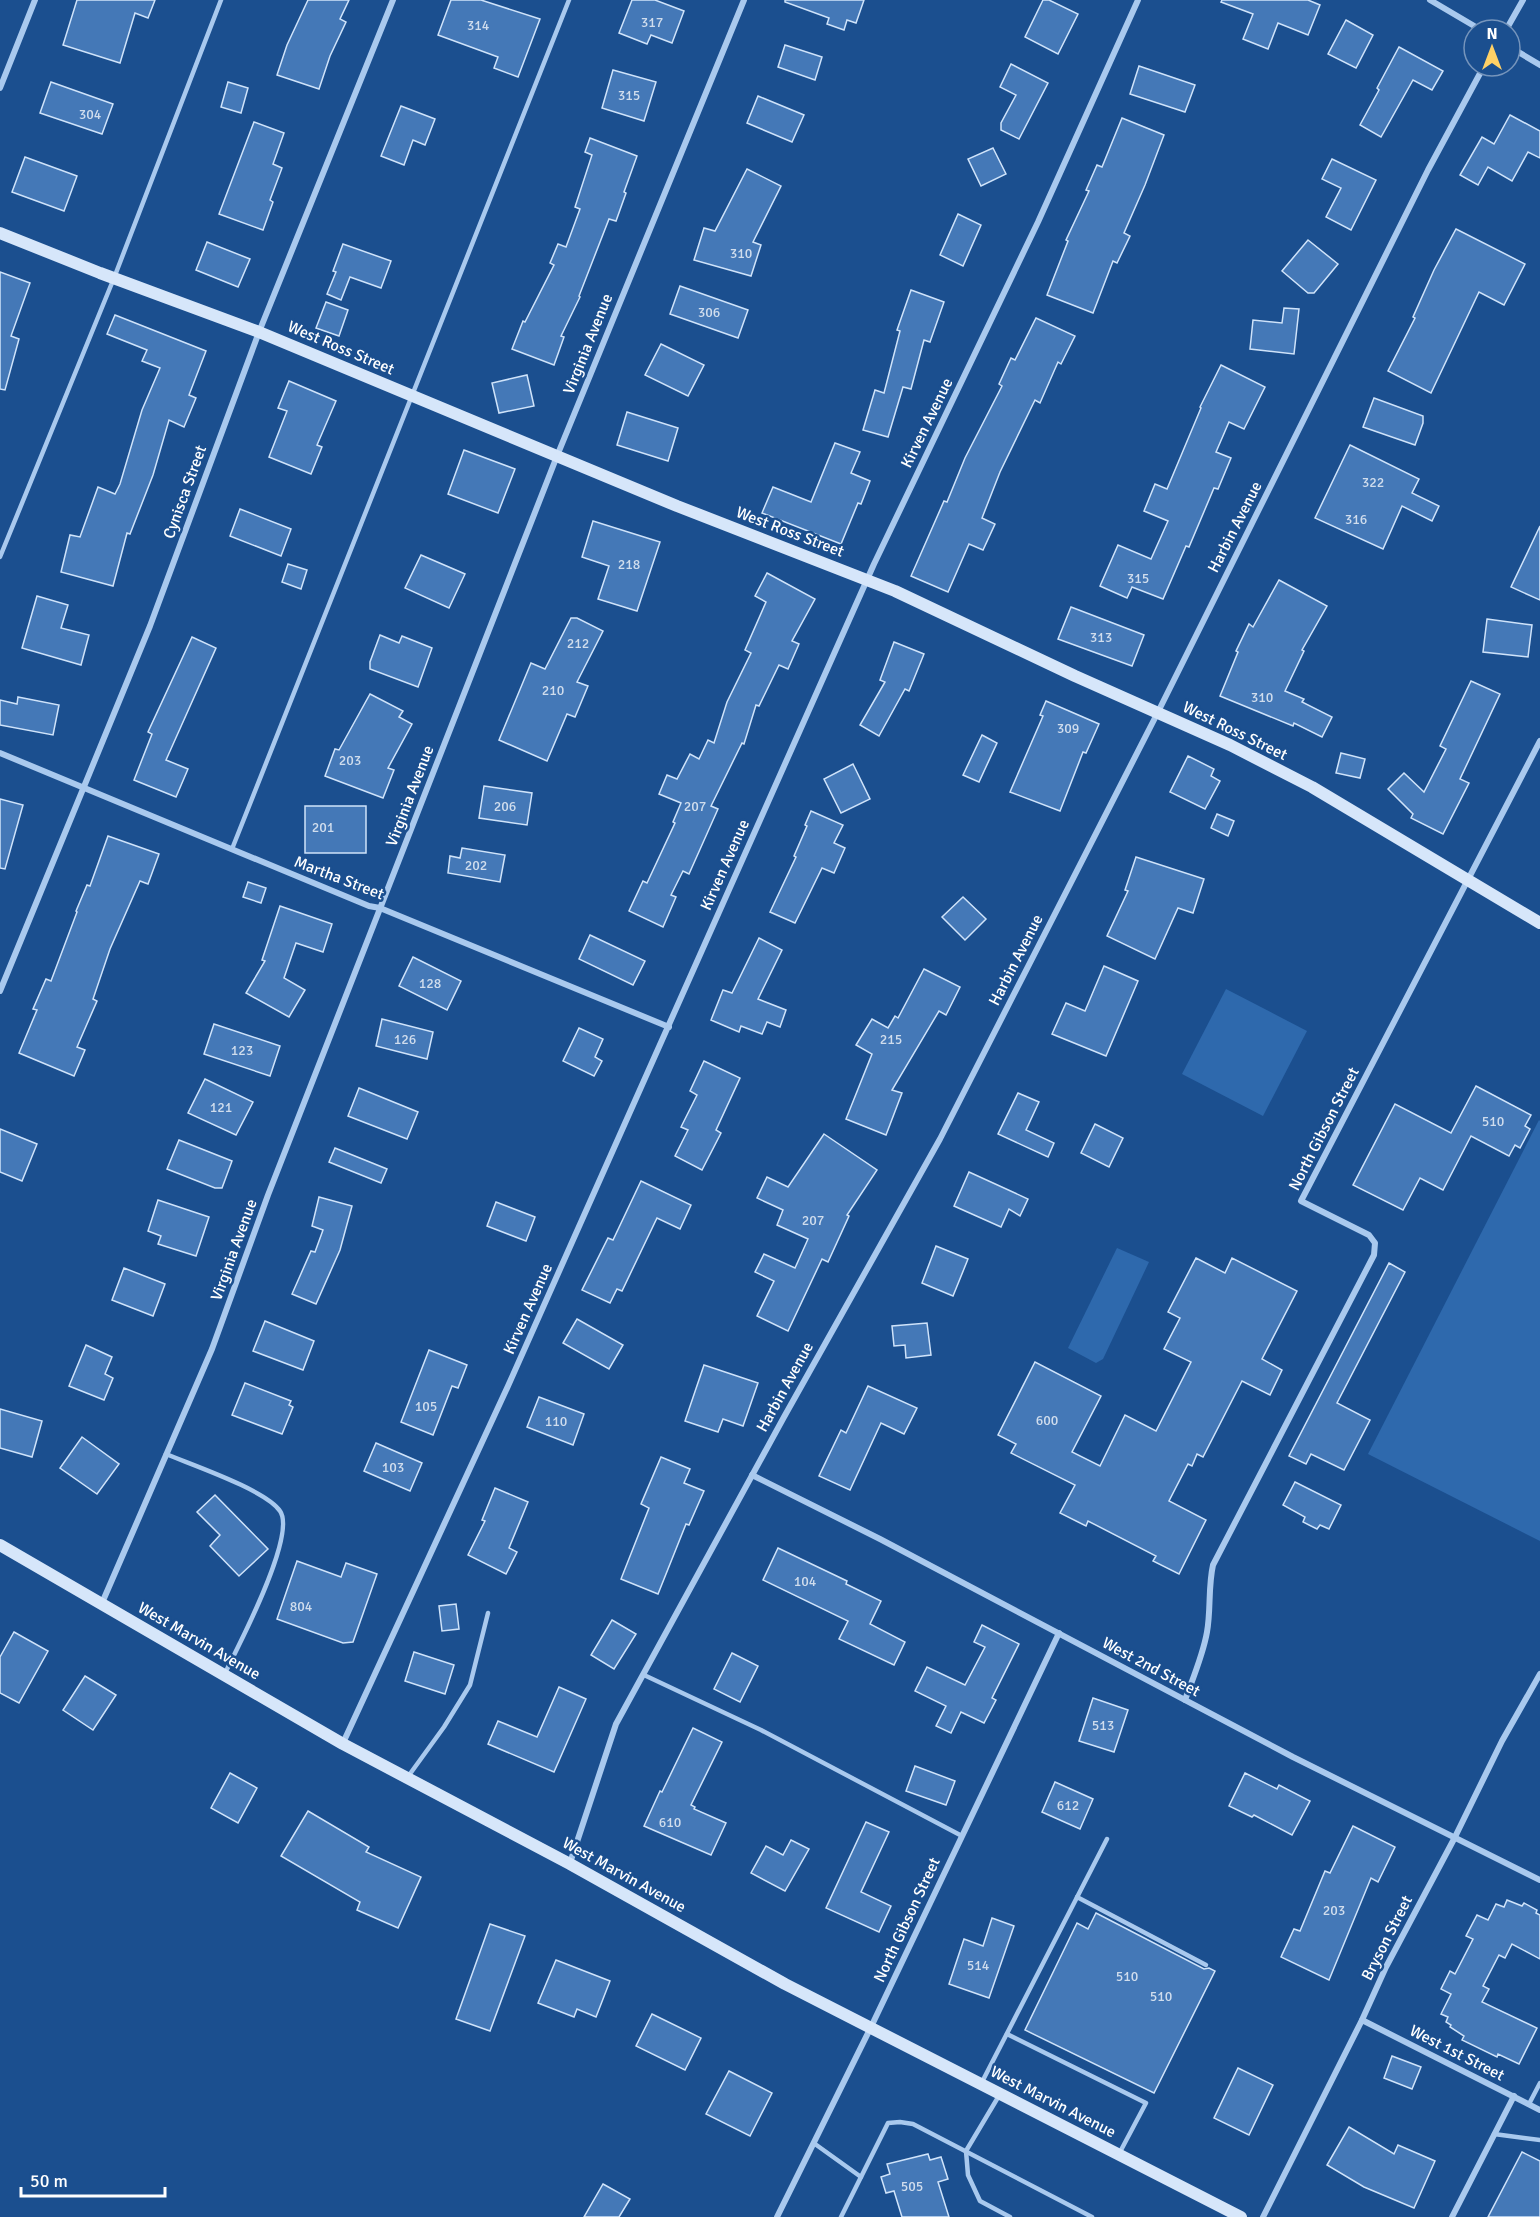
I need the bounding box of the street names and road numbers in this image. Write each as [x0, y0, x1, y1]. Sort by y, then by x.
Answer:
street label: Virginia Avenue [559, 291, 617, 397]
street label: West Ross Street [285, 317, 398, 380]
street label: Kirven Avenue [897, 375, 957, 471]
street label: Cynisca Street [159, 442, 211, 541]
street label: Harbin Avenue [1203, 478, 1267, 576]
street label: West Ross Street [733, 502, 847, 562]
street label: West Ross Street [1179, 697, 1291, 765]
street label: Virginia Avenue [382, 743, 438, 849]
street label: Kirven Avenue [696, 816, 754, 914]
street label: Martha Street [291, 852, 387, 904]
street label: Harbin Avenue [984, 911, 1048, 1009]
street label: North Gibson Street [1284, 1064, 1364, 1194]
street label: Virginia Avenue [206, 1196, 262, 1304]
street label: Kirven Avenue [499, 1260, 557, 1358]
street label: Harbin Avenue [752, 1338, 818, 1436]
street label: West Marvin Avenue [134, 1598, 264, 1684]
street label: West 2nd Street [1099, 1633, 1204, 1701]
street label: West Marvin Avenue [559, 1833, 689, 1917]
street label: North Gibson Street [869, 1854, 945, 1986]
street label: Bryson Street [1357, 1892, 1417, 1984]
street label: West 1st Street [1406, 2021, 1508, 2086]
street label: West Marvin Avenue [987, 2062, 1119, 2142]

